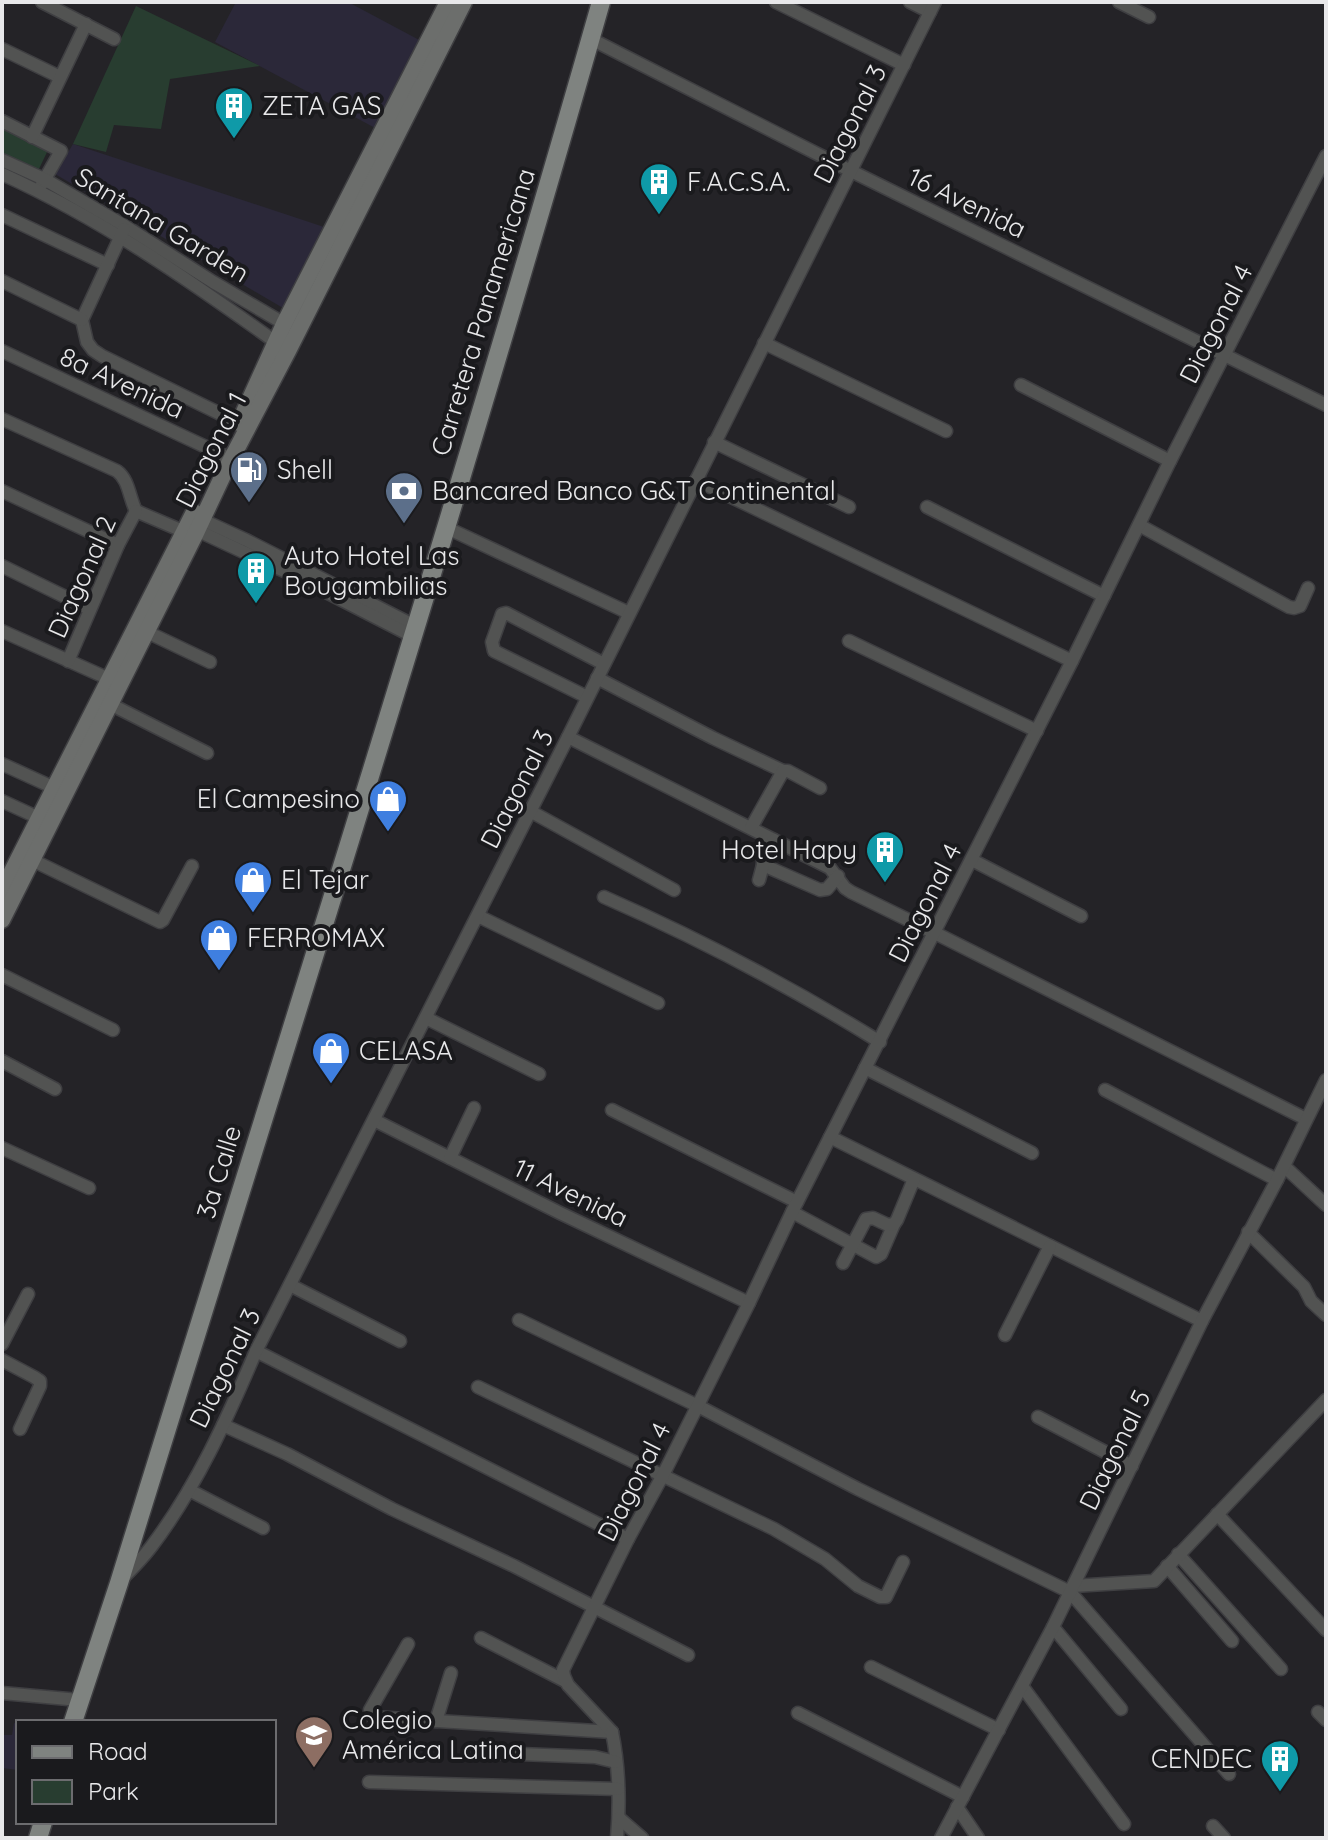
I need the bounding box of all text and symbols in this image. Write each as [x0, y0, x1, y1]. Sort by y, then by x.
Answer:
street label: Diagonal 3 [806, 59, 894, 189]
building icon: ZETA GAS [213, 85, 255, 140]
place label: ZETA GAS [262, 89, 381, 122]
street label: Santana Garden [69, 160, 255, 289]
street label: 16 Avenida [903, 160, 1032, 245]
building icon: F.A.C.S.A. [638, 161, 680, 216]
street label: Carretera Panamericana [423, 164, 542, 460]
place label: F.A.C.S.A. [687, 165, 790, 198]
street label: Diagonal 4 [1172, 259, 1260, 389]
street label: 8a Avenida [55, 339, 190, 426]
street label: Diagonal 1 [167, 387, 254, 513]
fuel station icon: Shell [228, 449, 270, 504]
place label: Shell [277, 453, 333, 486]
bank icon: Bancared Banco G&T Continental [383, 470, 425, 525]
place label: Bancared Banco G&T Continental [432, 474, 836, 507]
street label: Diagonal 2 [40, 511, 123, 643]
place label: Auto Hotel Las Bougambilias [284, 539, 460, 602]
building icon: Auto Hotel Las Bougambilias [235, 550, 277, 605]
street label: Diagonal 3 [473, 724, 561, 854]
shop icon: El Campesino [367, 778, 409, 833]
place label: El Campesino [197, 782, 360, 815]
building icon: Hotel Hapy [864, 829, 906, 884]
place label: Hotel Hapy [721, 833, 857, 866]
street label: Diagonal 4 [881, 838, 969, 968]
shop icon: El Tejar [232, 859, 274, 914]
place label: El Tejar [281, 863, 369, 896]
shop icon: FERROMAX [198, 917, 240, 972]
place label: FERROMAX [247, 921, 385, 954]
shop icon: CELASA [310, 1030, 352, 1085]
place label: CELASA [359, 1034, 453, 1067]
street label: 3a Calle [189, 1121, 248, 1222]
street label: 11 Avenida [509, 1151, 634, 1234]
street label: Diagonal 3 [181, 1303, 268, 1433]
street label: Diagonal 5 [1071, 1384, 1158, 1515]
street label: Diagonal 4 [590, 1417, 678, 1547]
place label: Colegio América Latina [342, 1703, 524, 1766]
school or university icon: Colegio América Latina [293, 1714, 335, 1769]
legend [16, 1720, 276, 1824]
text: Road [88, 1736, 148, 1766]
building icon: CENDEC [1259, 1738, 1301, 1793]
place label: CENDEC [1151, 1742, 1252, 1775]
text: Park [88, 1776, 139, 1806]

